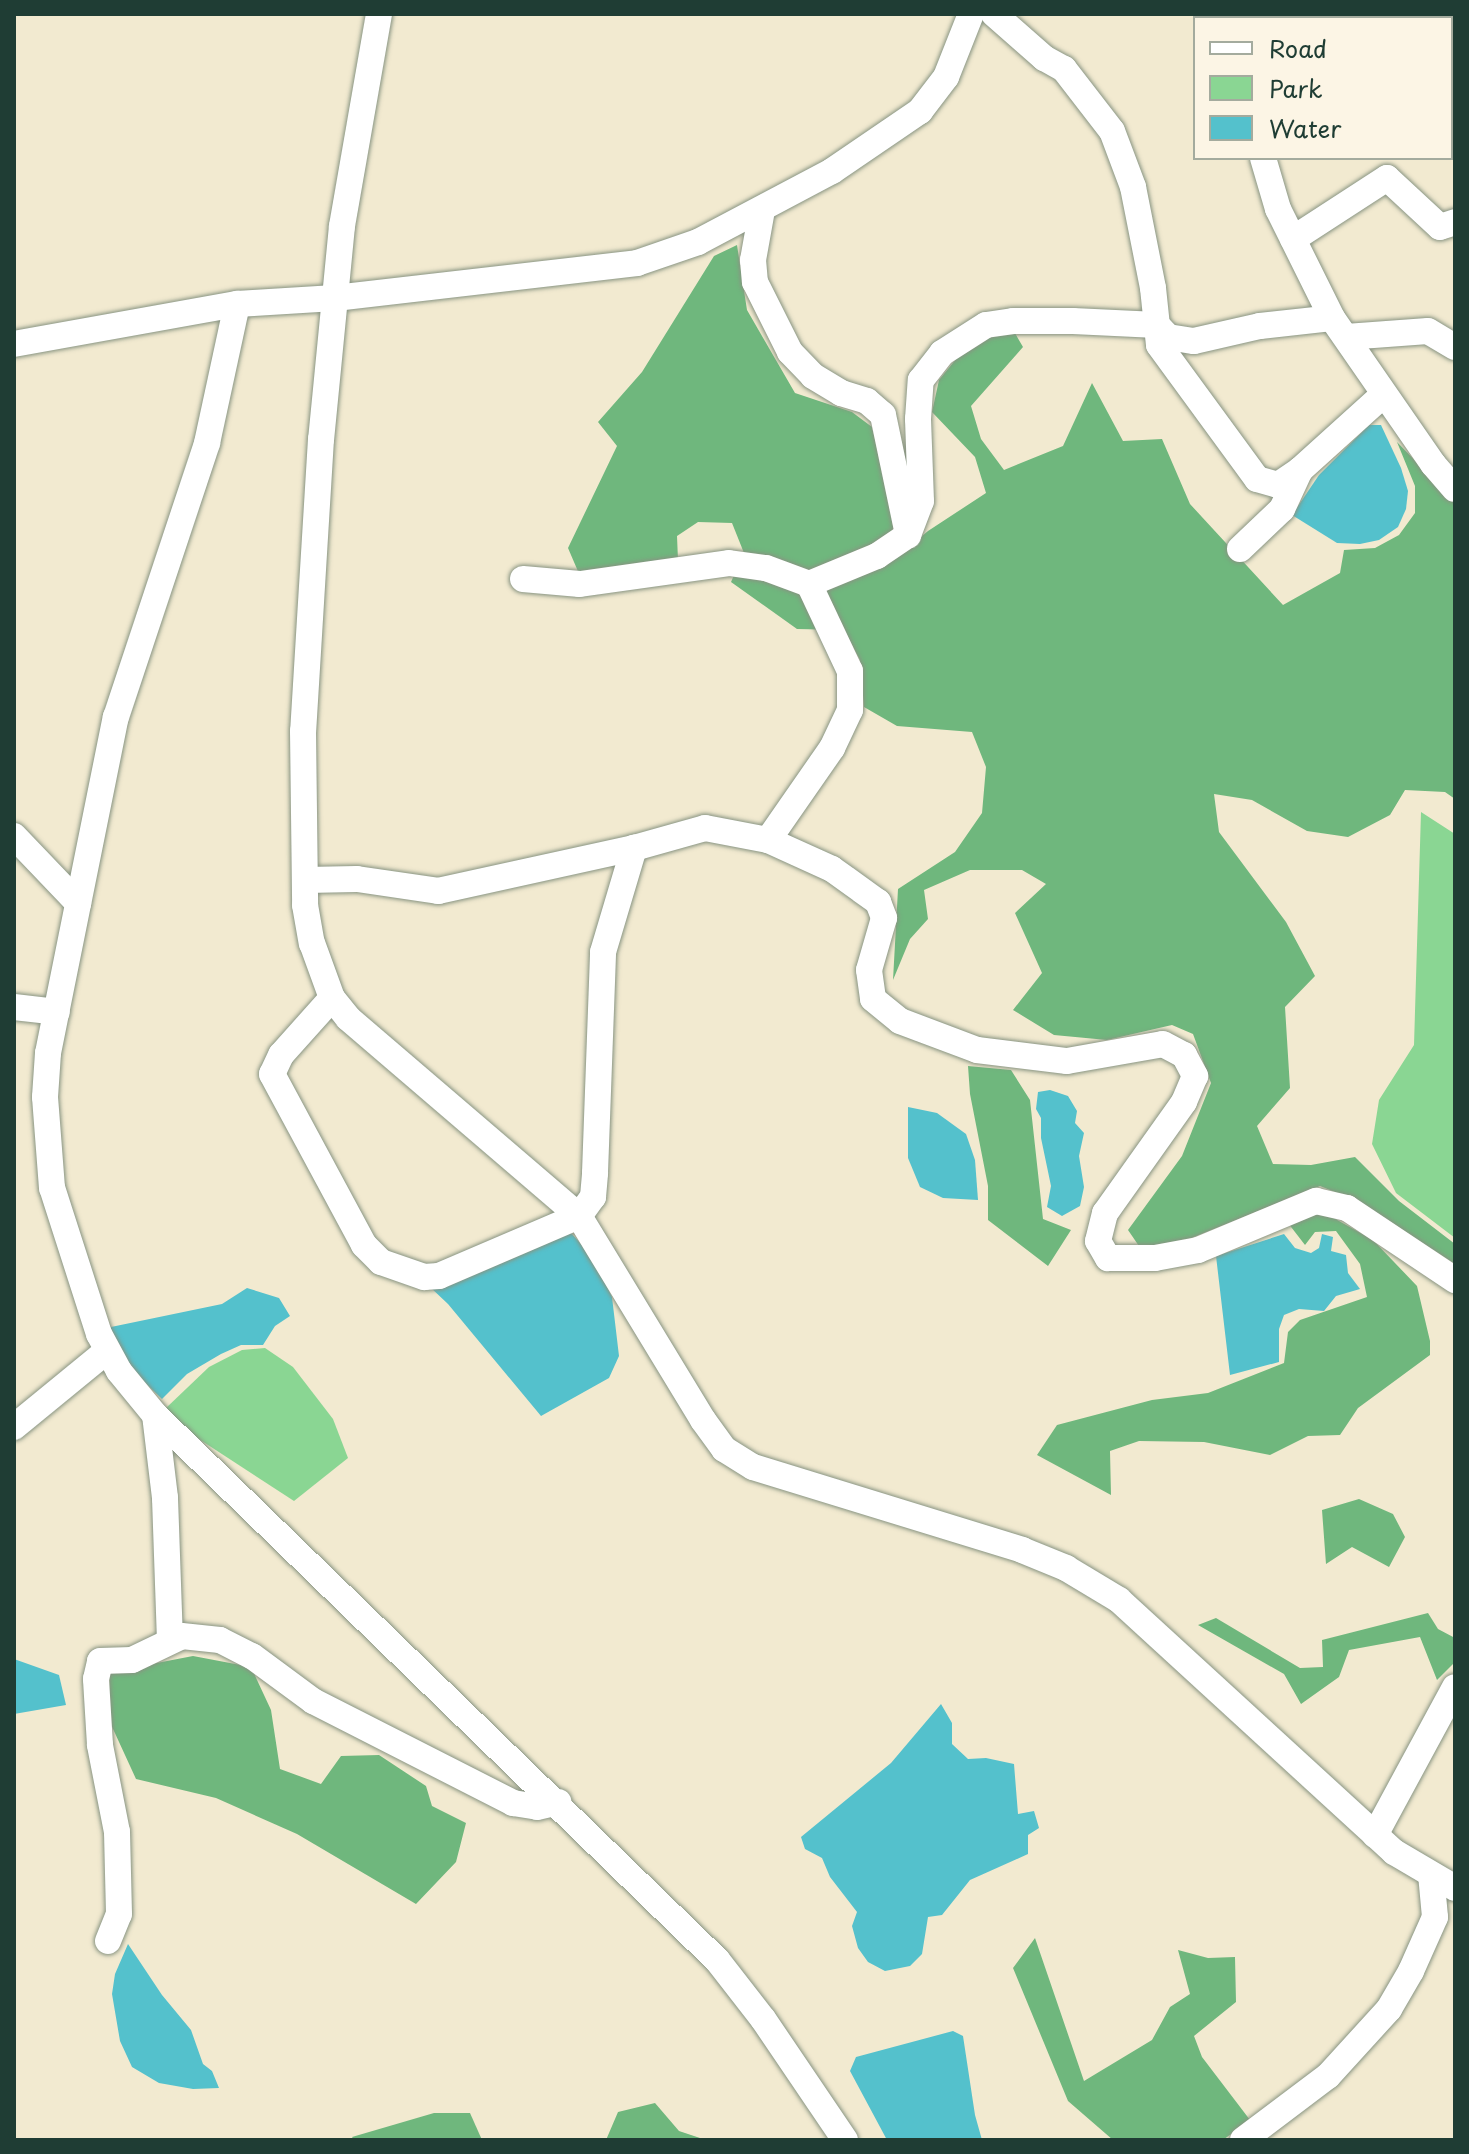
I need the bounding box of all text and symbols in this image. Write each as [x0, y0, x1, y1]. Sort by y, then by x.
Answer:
legend [1193, 16, 1453, 160]
text: Road [1269, 30, 1327, 66]
text: Park [1269, 70, 1323, 106]
text: Water [1269, 110, 1341, 146]

